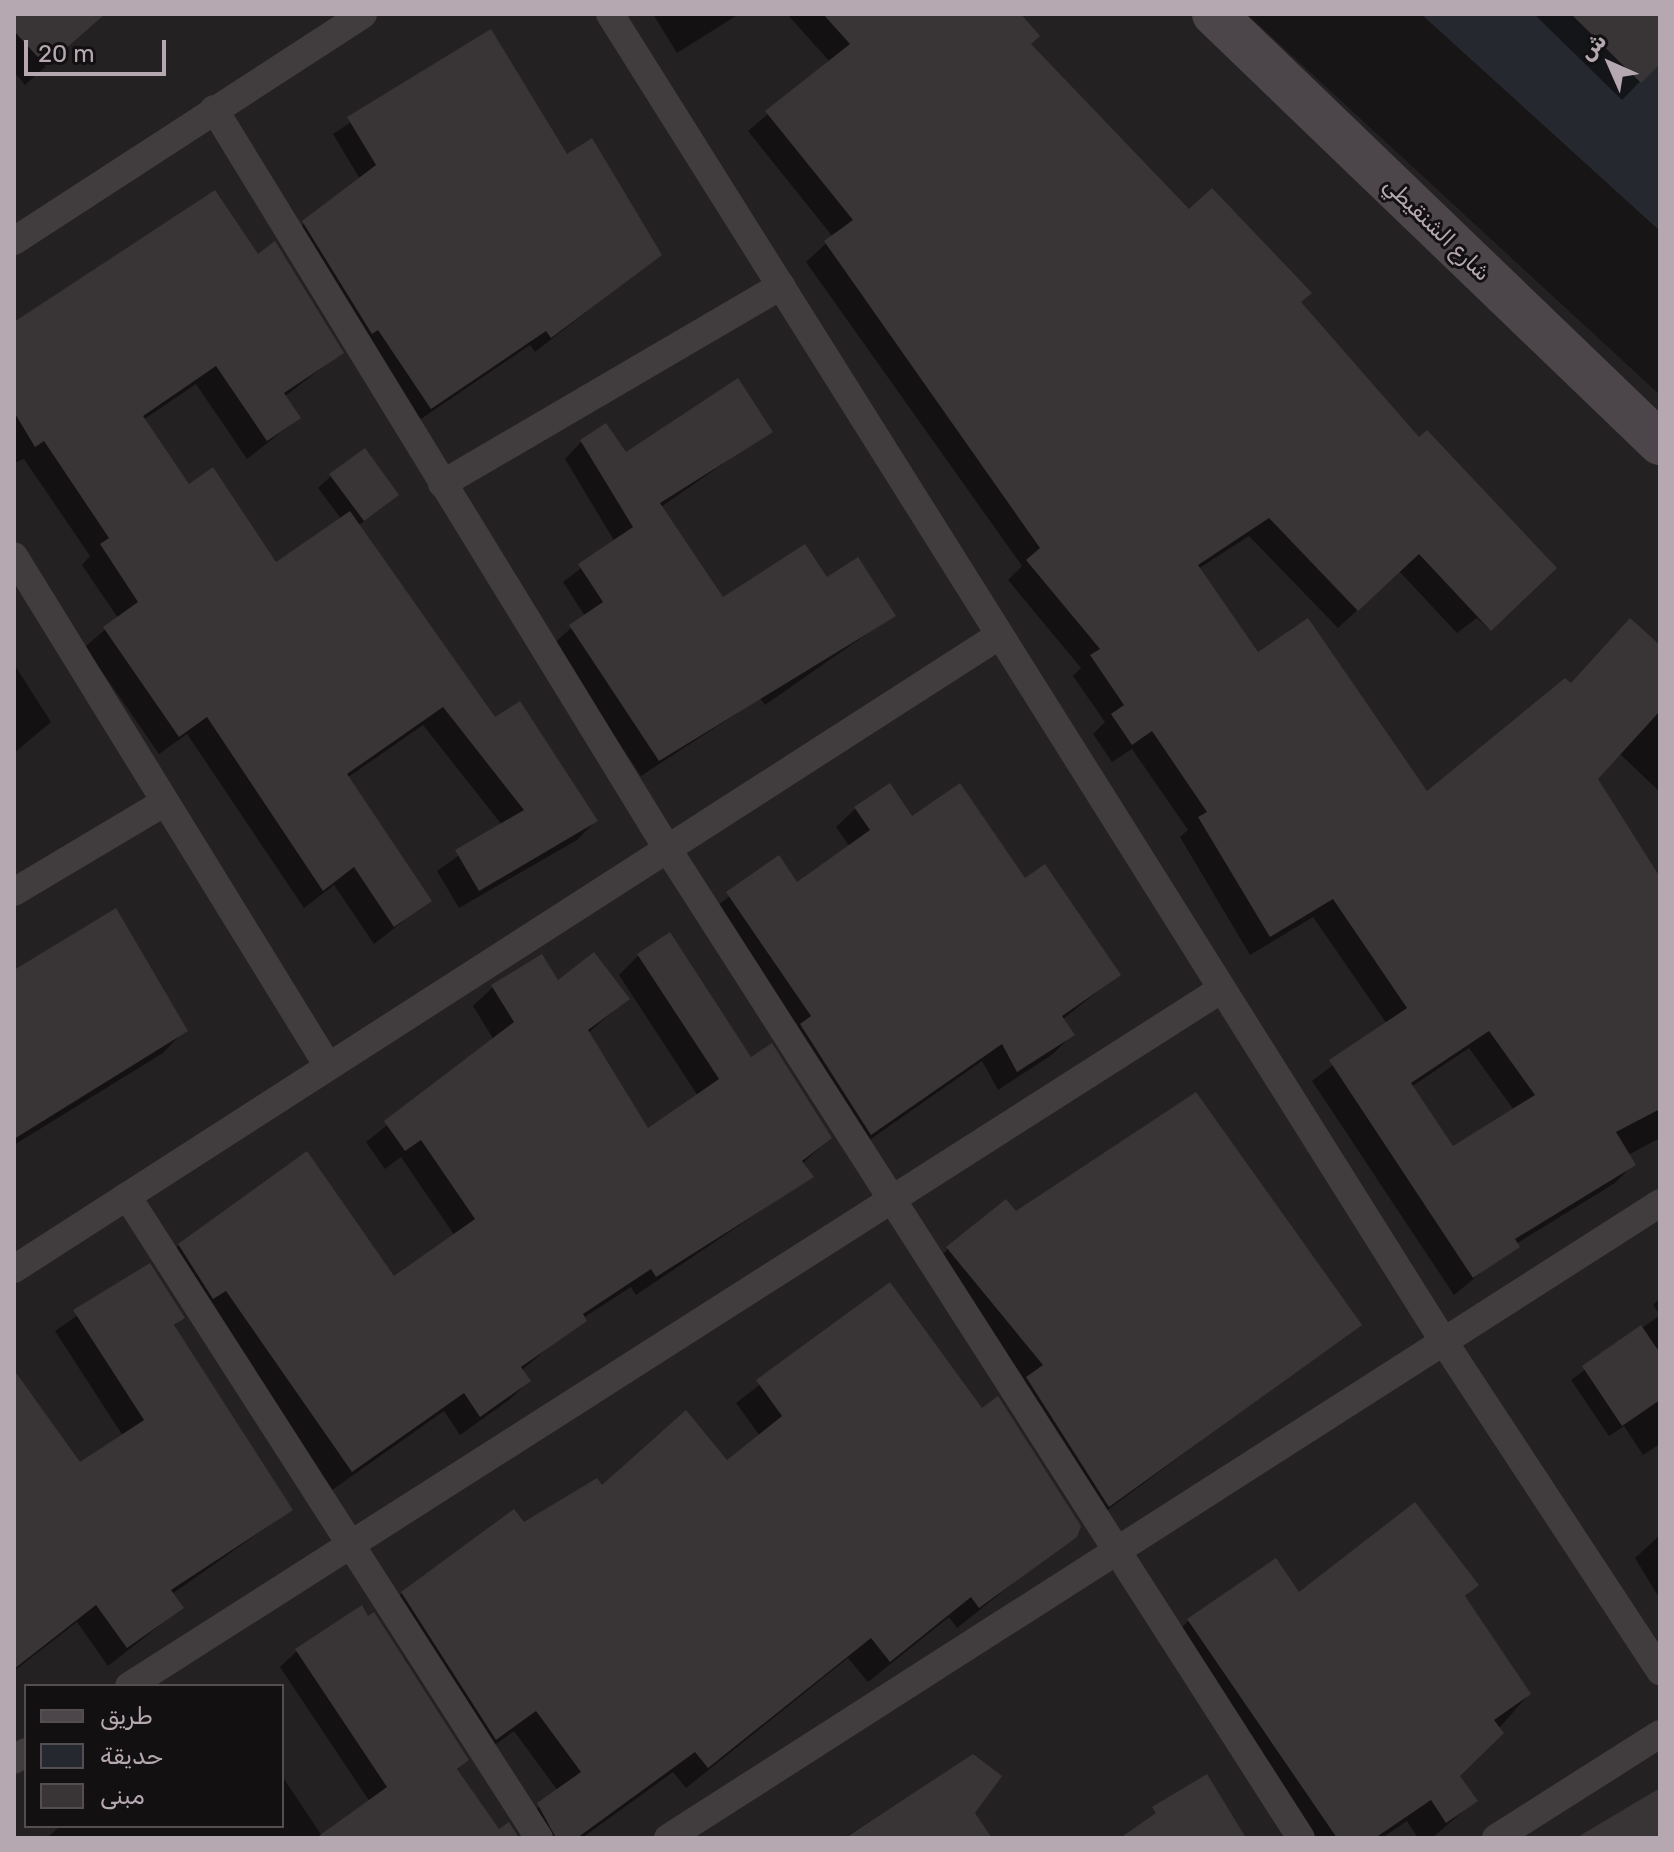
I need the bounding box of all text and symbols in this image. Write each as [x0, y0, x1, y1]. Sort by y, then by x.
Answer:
scale bar [28, 24, 170, 74]
north arrow [1570, 24, 1650, 104]
text: ش [1573, 27, 1612, 66]
text: 20 m [38, 40, 95, 68]
street label: شارع الشنقيطي [1378, 172, 1496, 286]
legend [24, 1684, 284, 1828]
text: طريق [100, 1702, 153, 1730]
text: حديقة [100, 1742, 163, 1770]
text: مبنى [100, 1782, 145, 1810]

